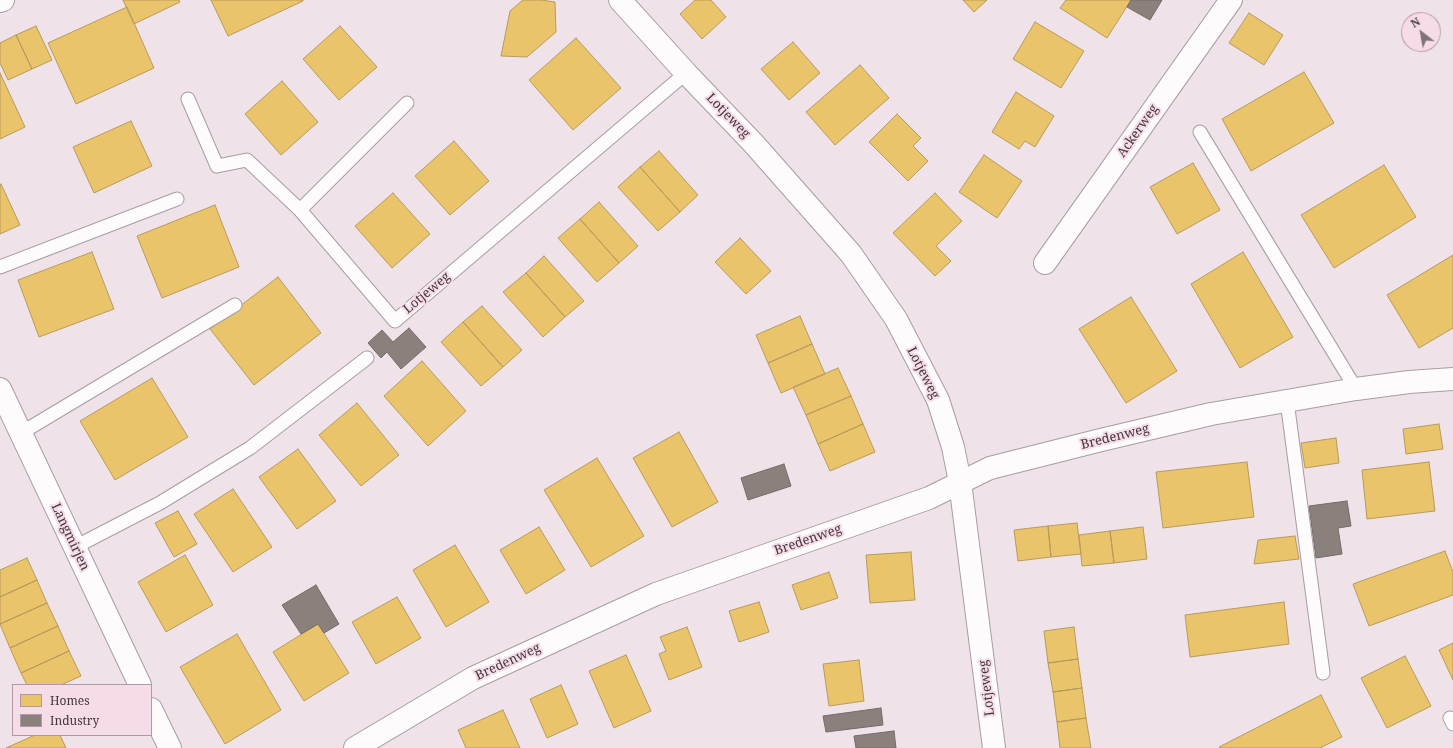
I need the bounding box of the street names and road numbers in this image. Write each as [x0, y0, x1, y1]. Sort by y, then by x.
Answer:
street label: Lotjeweg [703, 90, 753, 142]
street label: Ackerweg [1114, 102, 1162, 160]
street label: Lotjeweg [400, 269, 454, 317]
street label: Lotjeweg [903, 344, 943, 402]
street label: Bredenweg [1079, 421, 1151, 453]
street label: Langmirjen [48, 501, 92, 573]
street label: Bredenweg [772, 521, 844, 559]
street label: Bredenweg [473, 640, 543, 684]
street label: Lotjeweg [976, 659, 998, 717]

